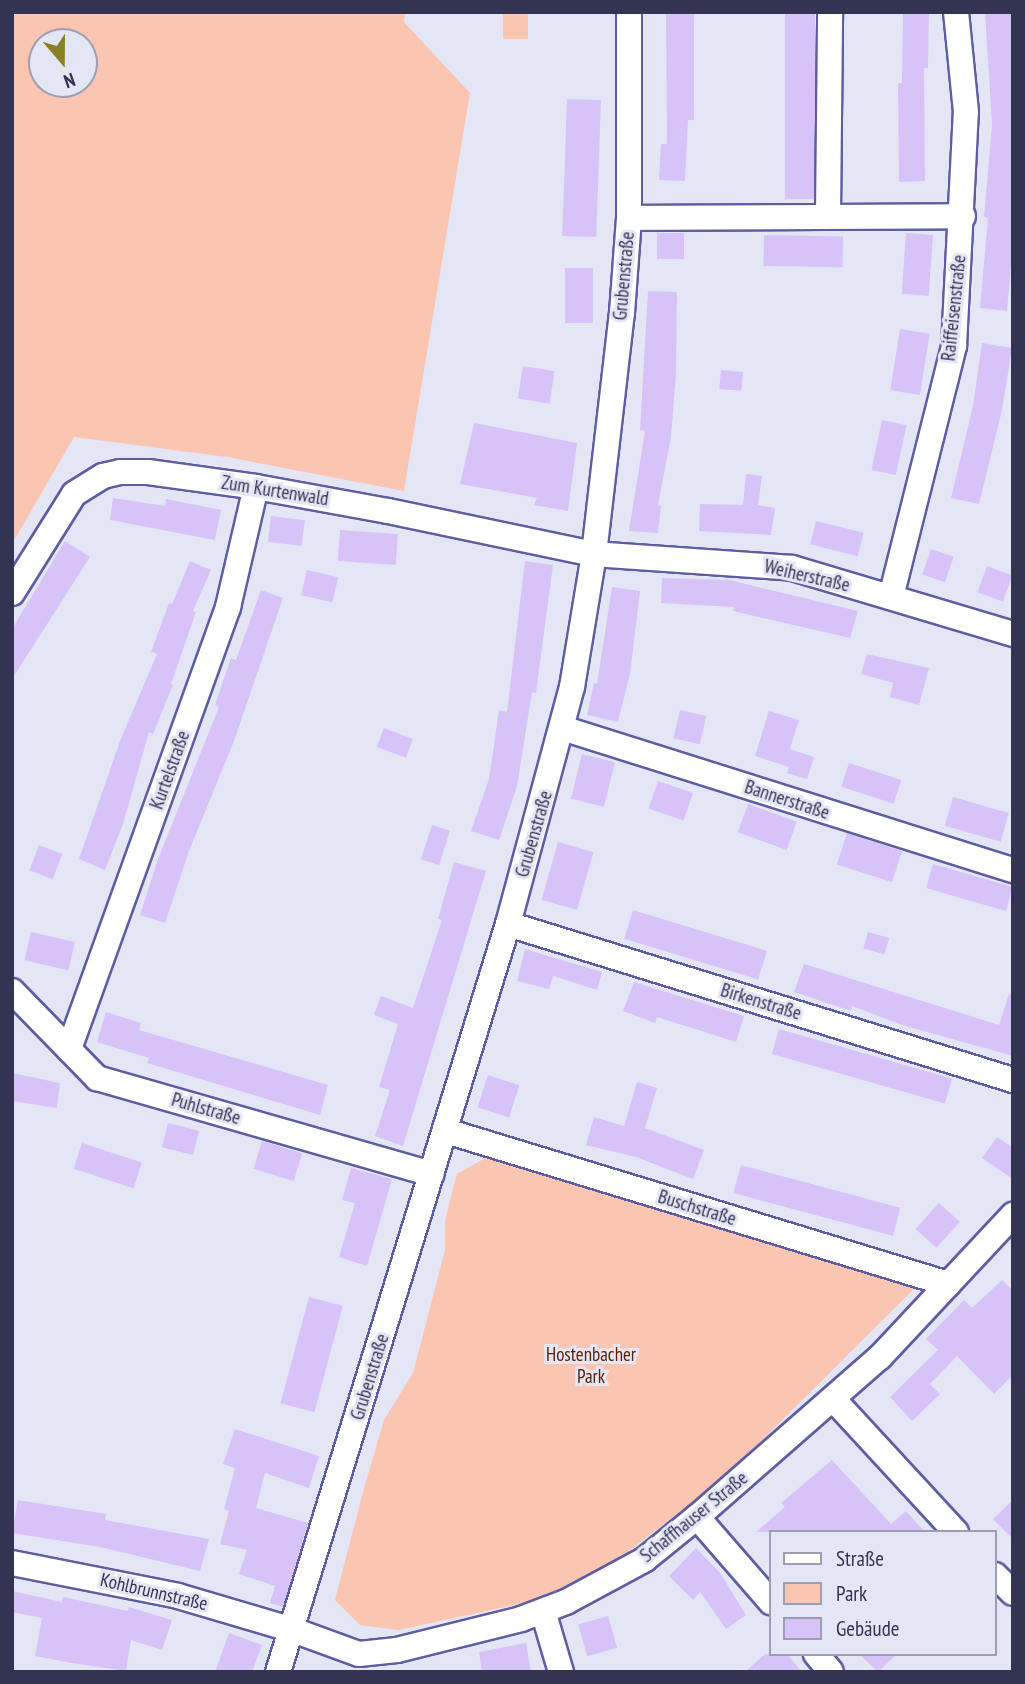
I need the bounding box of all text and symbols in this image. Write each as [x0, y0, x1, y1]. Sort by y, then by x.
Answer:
north arrow [28, 28, 98, 98]
text: N [61, 68, 78, 94]
street label: Grubenstraße [609, 231, 639, 321]
street label: Raiffeisenstraße [937, 254, 971, 362]
street label: Zum Kurtenwald [220, 471, 330, 511]
street label: Weiherstraße [762, 555, 852, 597]
street label: Kurtelstraße [145, 728, 195, 812]
street label: Bannerstraße [742, 776, 832, 824]
street label: Grubenstraße [511, 788, 557, 880]
street label: Birkenstraße [718, 979, 804, 1025]
street label: Puhlstraße [169, 1088, 243, 1130]
street label: Buschstraße [655, 1185, 739, 1231]
street label: Grubenstraße [346, 1331, 394, 1423]
park label: Hostenbacher Park [546, 1344, 636, 1388]
street label: Schaffhauser Straße [636, 1467, 752, 1567]
legend [769, 1530, 997, 1656]
text: Straße [836, 1545, 884, 1572]
street label: Kohlbrunnstraße [98, 1569, 210, 1615]
text: Park [836, 1580, 867, 1607]
text: Gebäude [836, 1615, 899, 1642]

